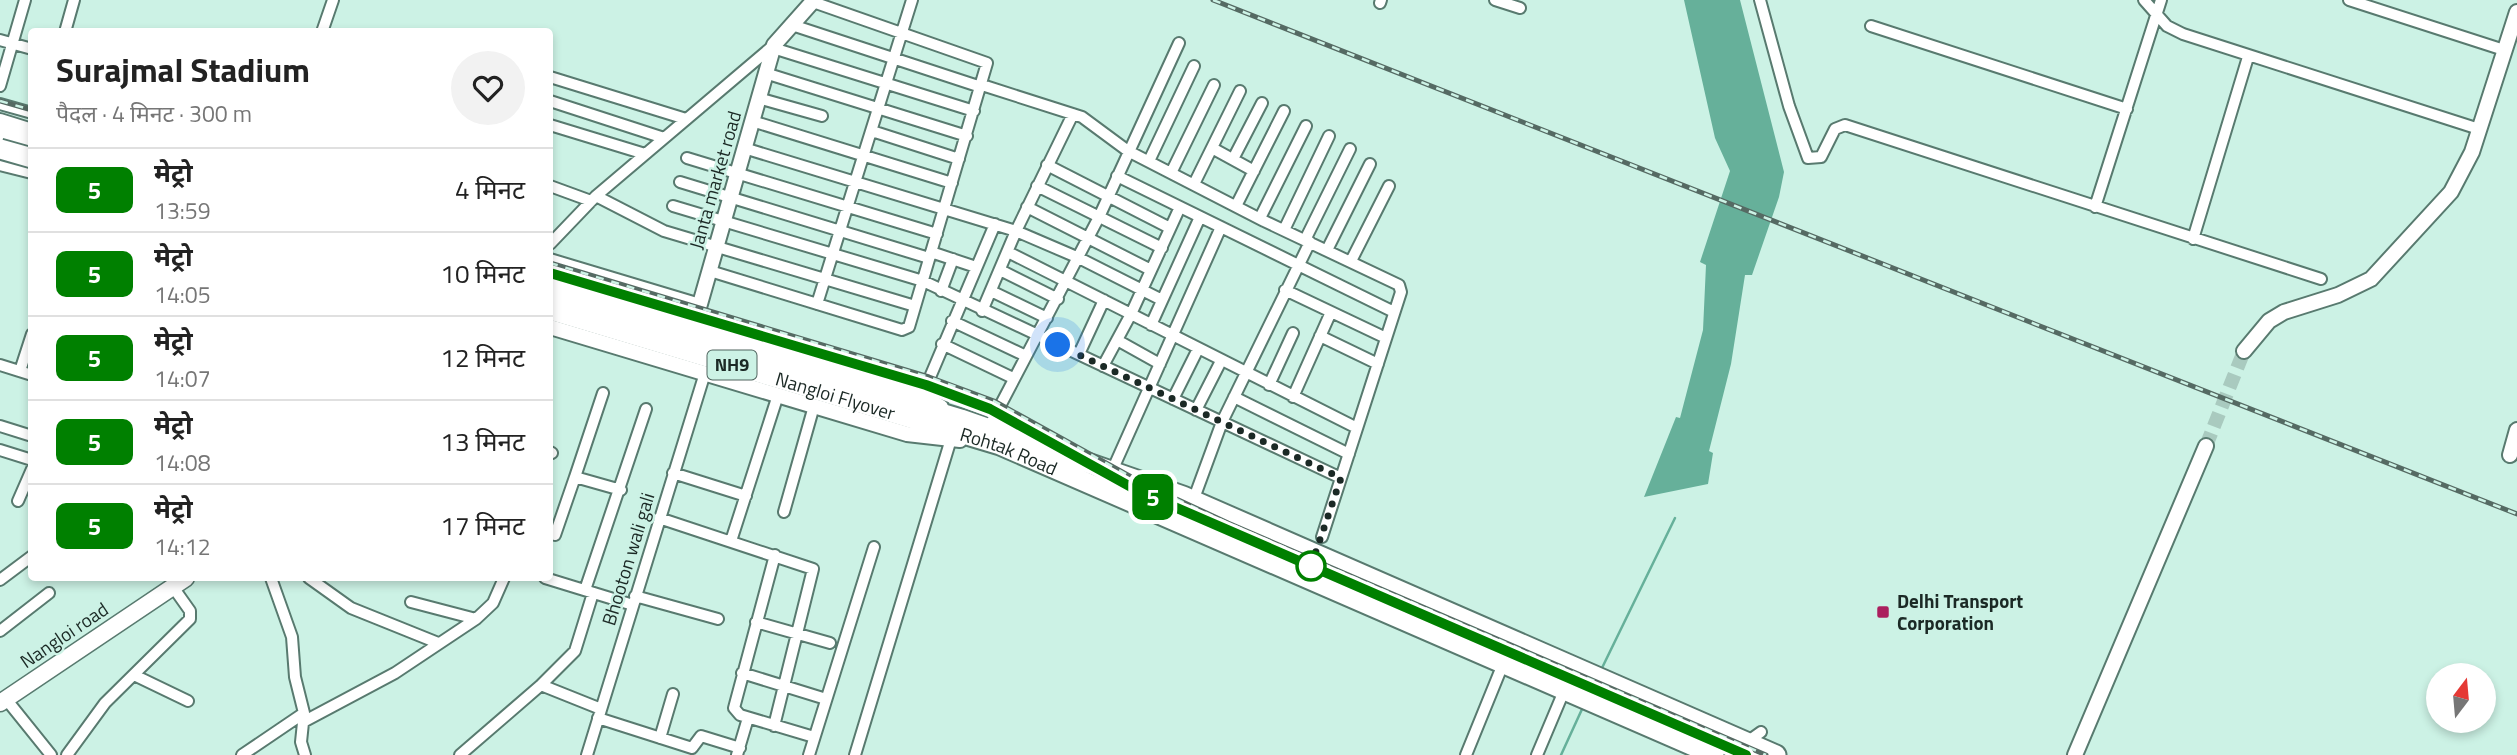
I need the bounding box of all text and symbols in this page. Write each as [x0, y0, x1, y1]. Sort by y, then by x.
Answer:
text: Surajmal Stadium [56, 45, 310, 95]
button: heart [451, 51, 525, 125]
text: पैदल · 4 मिनट · 300 m [56, 96, 252, 131]
street label: Janta market road [681, 107, 748, 252]
text: मेट्रो [154, 153, 193, 192]
text: 4 मिनट [455, 170, 525, 209]
text: 5 [88, 172, 101, 208]
text: 13:59 [154, 193, 211, 228]
text: मेट्रो [154, 237, 193, 276]
text: 10 मिनट [440, 254, 525, 293]
text: 5 [88, 256, 101, 292]
text: 14:05 [154, 277, 211, 312]
text: मेट्रो [154, 321, 193, 360]
your location [1040, 327, 1075, 362]
text: 12 मिनट [440, 338, 525, 377]
text: 5 [88, 340, 101, 376]
road number: NH9 [708, 351, 756, 380]
text: 14:07 [154, 361, 211, 396]
street label: Nangloi Flyover [772, 364, 899, 427]
text: मेट्रो [154, 405, 193, 444]
street label: Rohtak Road [957, 419, 1062, 482]
text: 13 मिनट [440, 422, 525, 461]
text: 5 [88, 424, 101, 460]
text: 14:08 [154, 445, 211, 480]
line badge: 5 [1130, 474, 1176, 520]
text: 5 [1146, 479, 1160, 515]
text: मेट्रो [154, 489, 193, 528]
street label: Bhooton wali gali [594, 489, 661, 629]
text: 17 मिनट [440, 506, 525, 545]
text: 5 [88, 508, 101, 544]
text: 14:12 [154, 529, 211, 564]
unlabelled marker [1296, 551, 1326, 581]
place label: Delhi Transport Corporation [1897, 586, 2023, 637]
street label: Nangloi road [14, 594, 114, 675]
marker: Delhi Transport Corporation [1875, 604, 1891, 620]
north arrow [2426, 663, 2496, 733]
map controls [2426, 663, 2496, 733]

